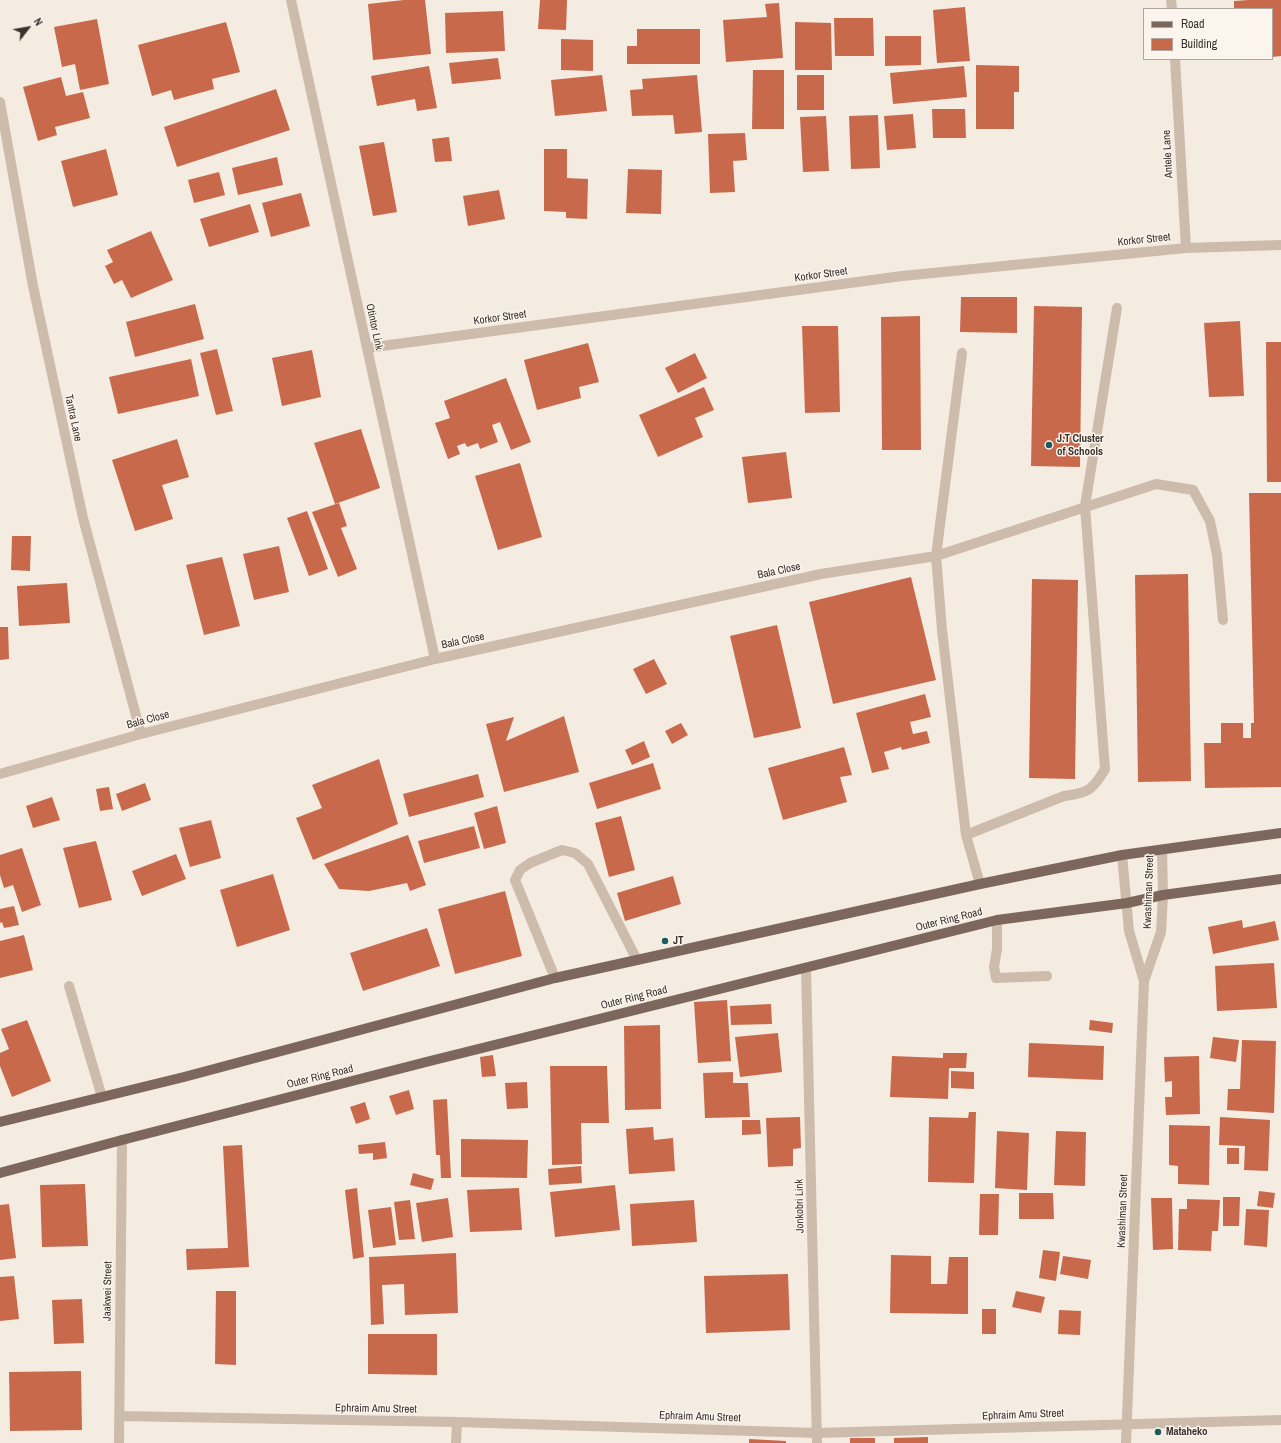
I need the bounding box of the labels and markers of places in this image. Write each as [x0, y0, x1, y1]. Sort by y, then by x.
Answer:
place label: J.T Cluster of Schools [1057, 432, 1104, 458]
marker: J.T Cluster of Schools [1044, 440, 1054, 450]
place label: JT [673, 934, 684, 948]
marker: JT [660, 936, 670, 946]
place label: Mataheko [1166, 1425, 1208, 1439]
marker: Mataheko [1153, 1427, 1163, 1437]

